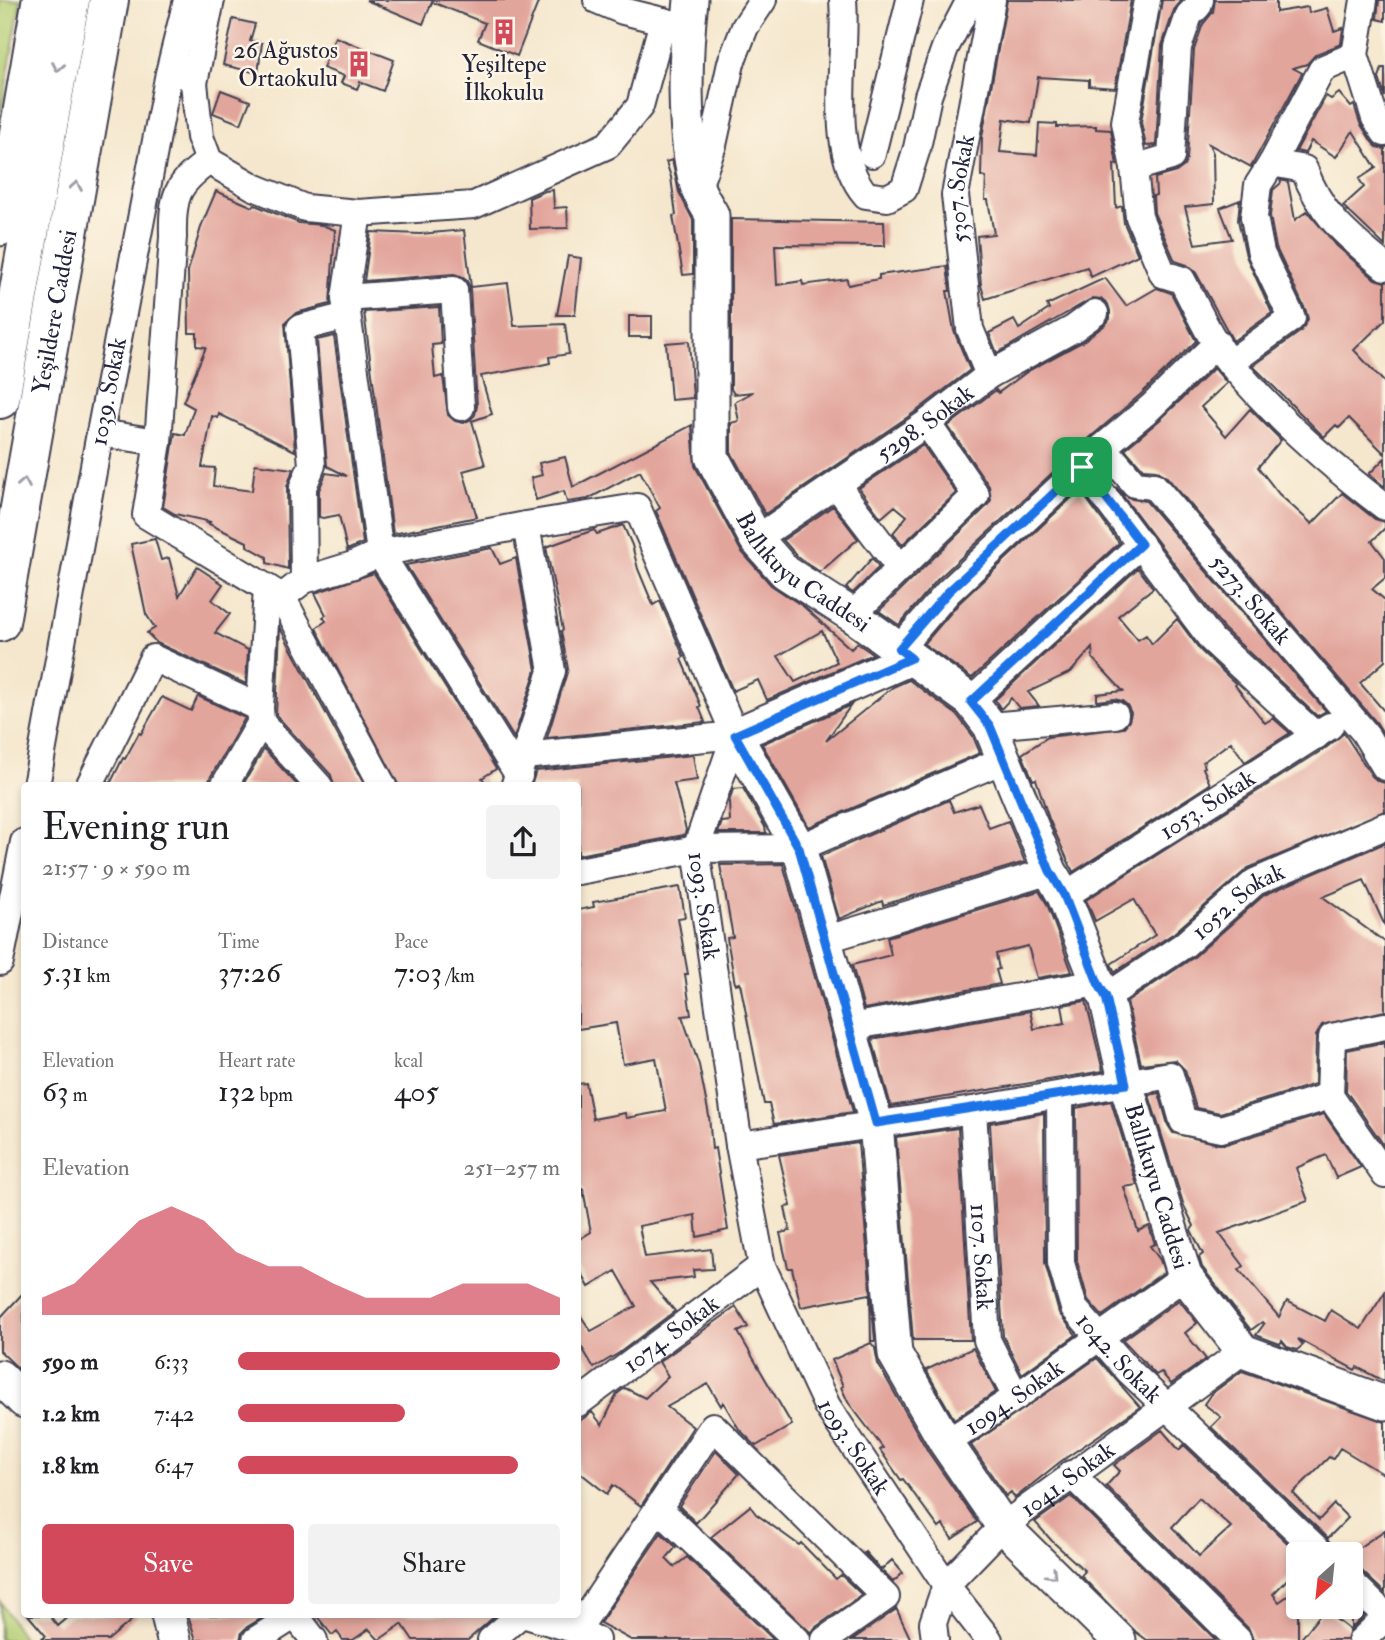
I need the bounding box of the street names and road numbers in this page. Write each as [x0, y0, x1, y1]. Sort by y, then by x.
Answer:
street label: 5307. Sokak [940, 131, 982, 245]
street label: Yeşildere Caddesi [25, 227, 84, 396]
street label: 1039. Sokak [83, 334, 134, 448]
street label: 5298. Sokak [870, 377, 981, 469]
street label: Ballıkuyu Caddesi [728, 507, 877, 639]
street label: 5273. Sokak [1203, 548, 1298, 652]
street label: 1053. Sokak [1154, 763, 1262, 847]
street label: 1093. Sokak [681, 850, 727, 963]
street label: 1052. Sokak [1185, 856, 1290, 947]
street label: Ballıkuyu Caddesi [1117, 1100, 1197, 1273]
street label: 1107. Sokak [963, 1202, 1000, 1312]
street label: 1074. Sokak [617, 1288, 726, 1380]
street label: 1042. Sokak [1069, 1306, 1169, 1410]
street label: 1094. Sokak [959, 1352, 1071, 1443]
street label: 1093. Sokak [810, 1394, 897, 1502]
street label: 1041. Sokak [1014, 1434, 1121, 1524]

